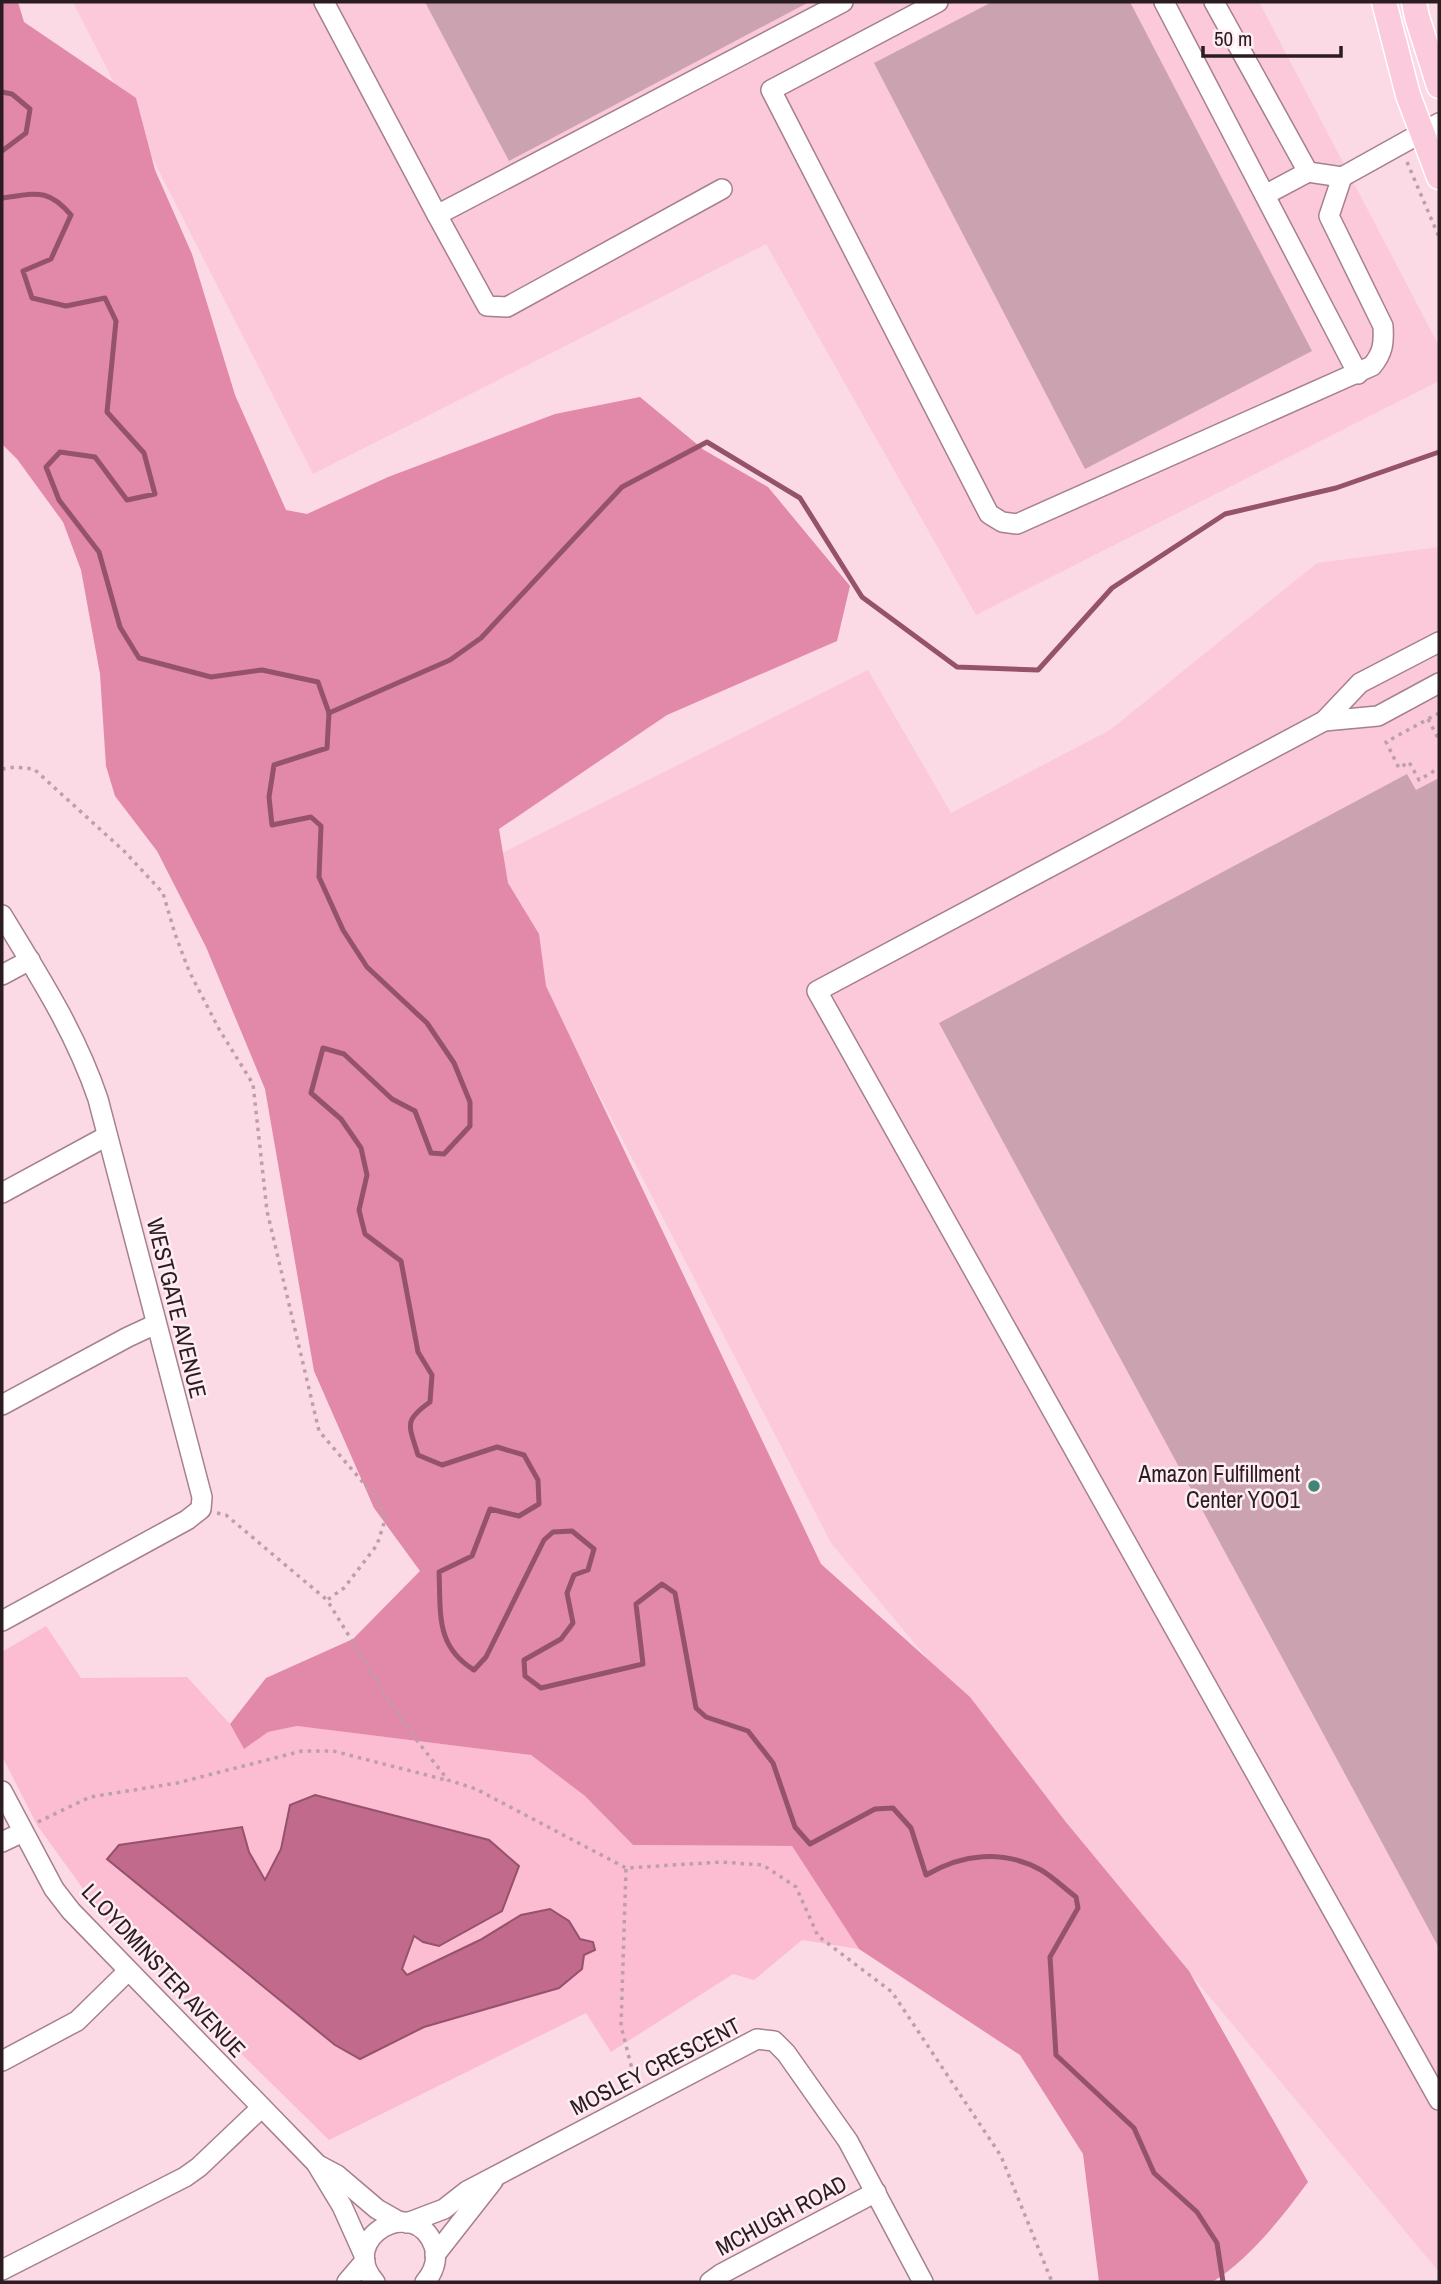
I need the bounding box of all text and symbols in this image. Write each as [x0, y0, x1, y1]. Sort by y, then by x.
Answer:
scale bar [1203, 14, 1341, 58]
text: 50 m [1214, 24, 1252, 53]
street label: WESTGATE AVENUE [140, 1215, 214, 1401]
place label: Amazon Fulfillment Center YOO1 [1138, 1458, 1301, 1515]
marker: Amazon Fulfillment Center YOO1 [1306, 1478, 1322, 1494]
street label: LLOYDMINSTER AVENUE [75, 1876, 253, 2064]
street label: MOSLEY CRESCENT [565, 2009, 746, 2122]
street label: MCHUGH ROAD [710, 2167, 852, 2263]

